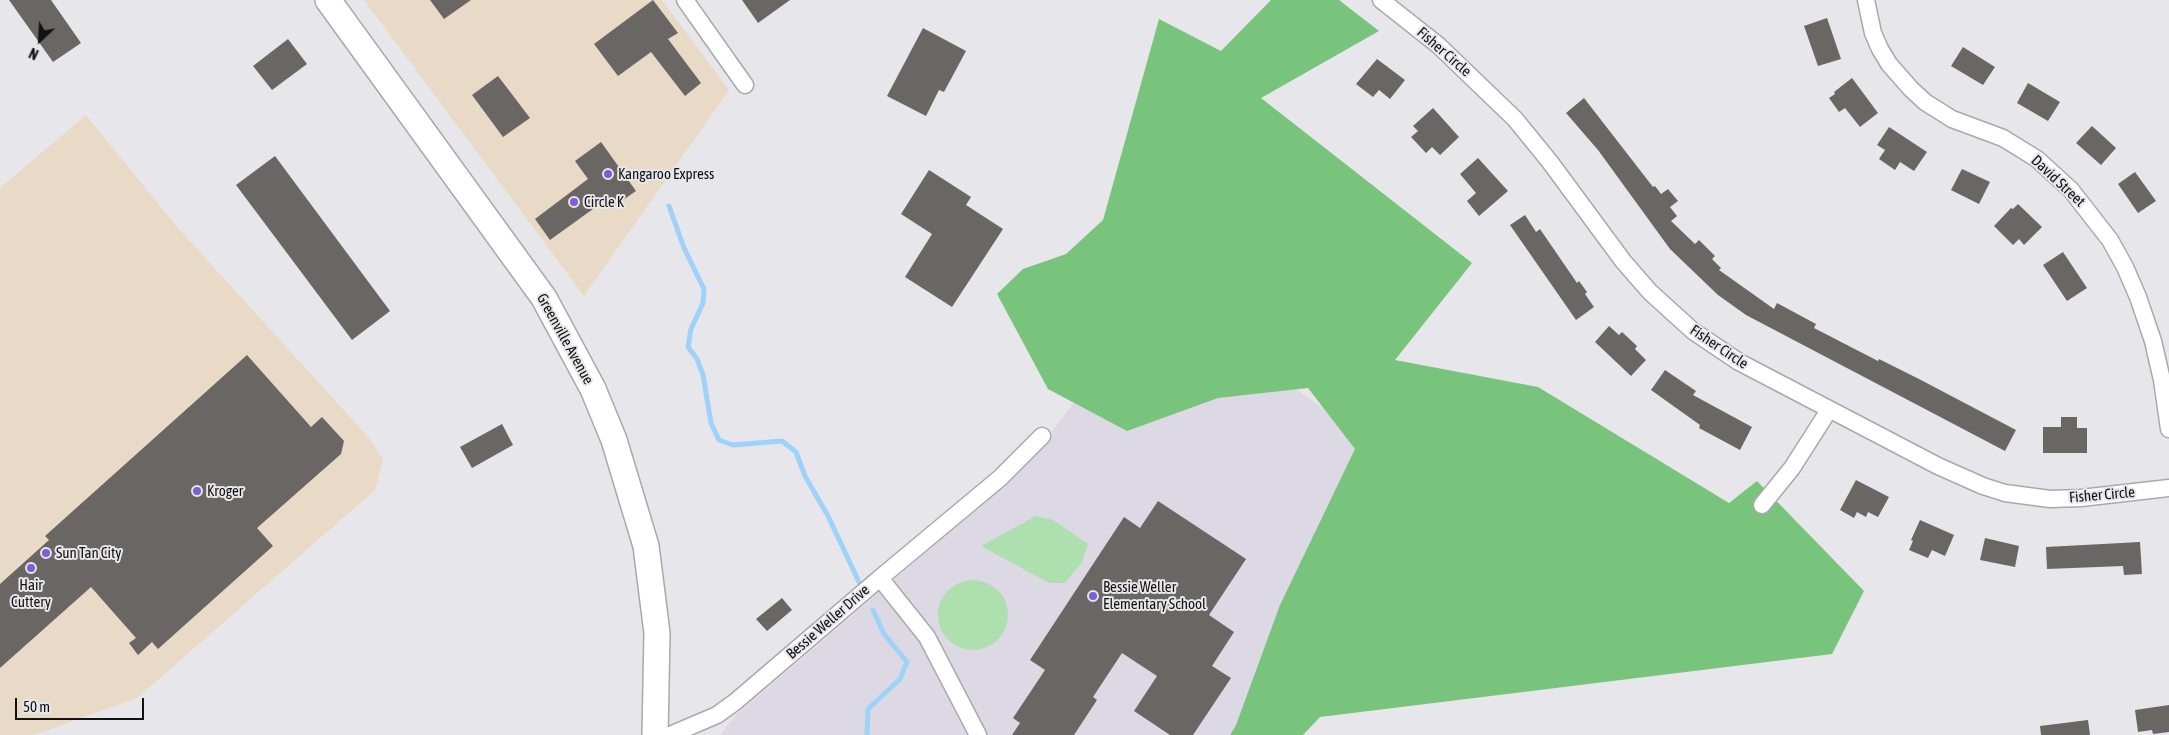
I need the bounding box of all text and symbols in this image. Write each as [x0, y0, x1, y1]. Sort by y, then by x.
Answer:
north arrow [15, 15, 65, 65]
street label: Fisher Circle [1413, 24, 1475, 80]
text: N [27, 45, 41, 63]
street label: David Street [2027, 152, 2089, 210]
place label: Kangaroo Express [618, 165, 714, 183]
marker: Kangaroo Express [602, 168, 614, 180]
place label: Circle K [584, 193, 624, 211]
marker: Circle K [568, 196, 580, 208]
street label: Greenville Avenue [533, 290, 597, 388]
street label: Fisher Circle [1687, 321, 1751, 373]
place label: Kroger [207, 482, 243, 500]
street label: Fisher Circle [2068, 483, 2136, 507]
marker: Kroger [191, 485, 203, 497]
place label: Sun Tan City [56, 544, 121, 562]
marker: Sun Tan City [40, 547, 52, 559]
marker: Hair Cuttery [25, 562, 37, 574]
place label: Hair Cuttery [11, 576, 51, 611]
place label: Bessie Weller Elementary School [1103, 578, 1206, 613]
street label: Bessie Weller Drive [783, 581, 873, 663]
marker: Bessie Weller Elementary School [1087, 590, 1099, 602]
scale bar [18, 688, 146, 720]
text: 50 m [23, 698, 50, 715]

